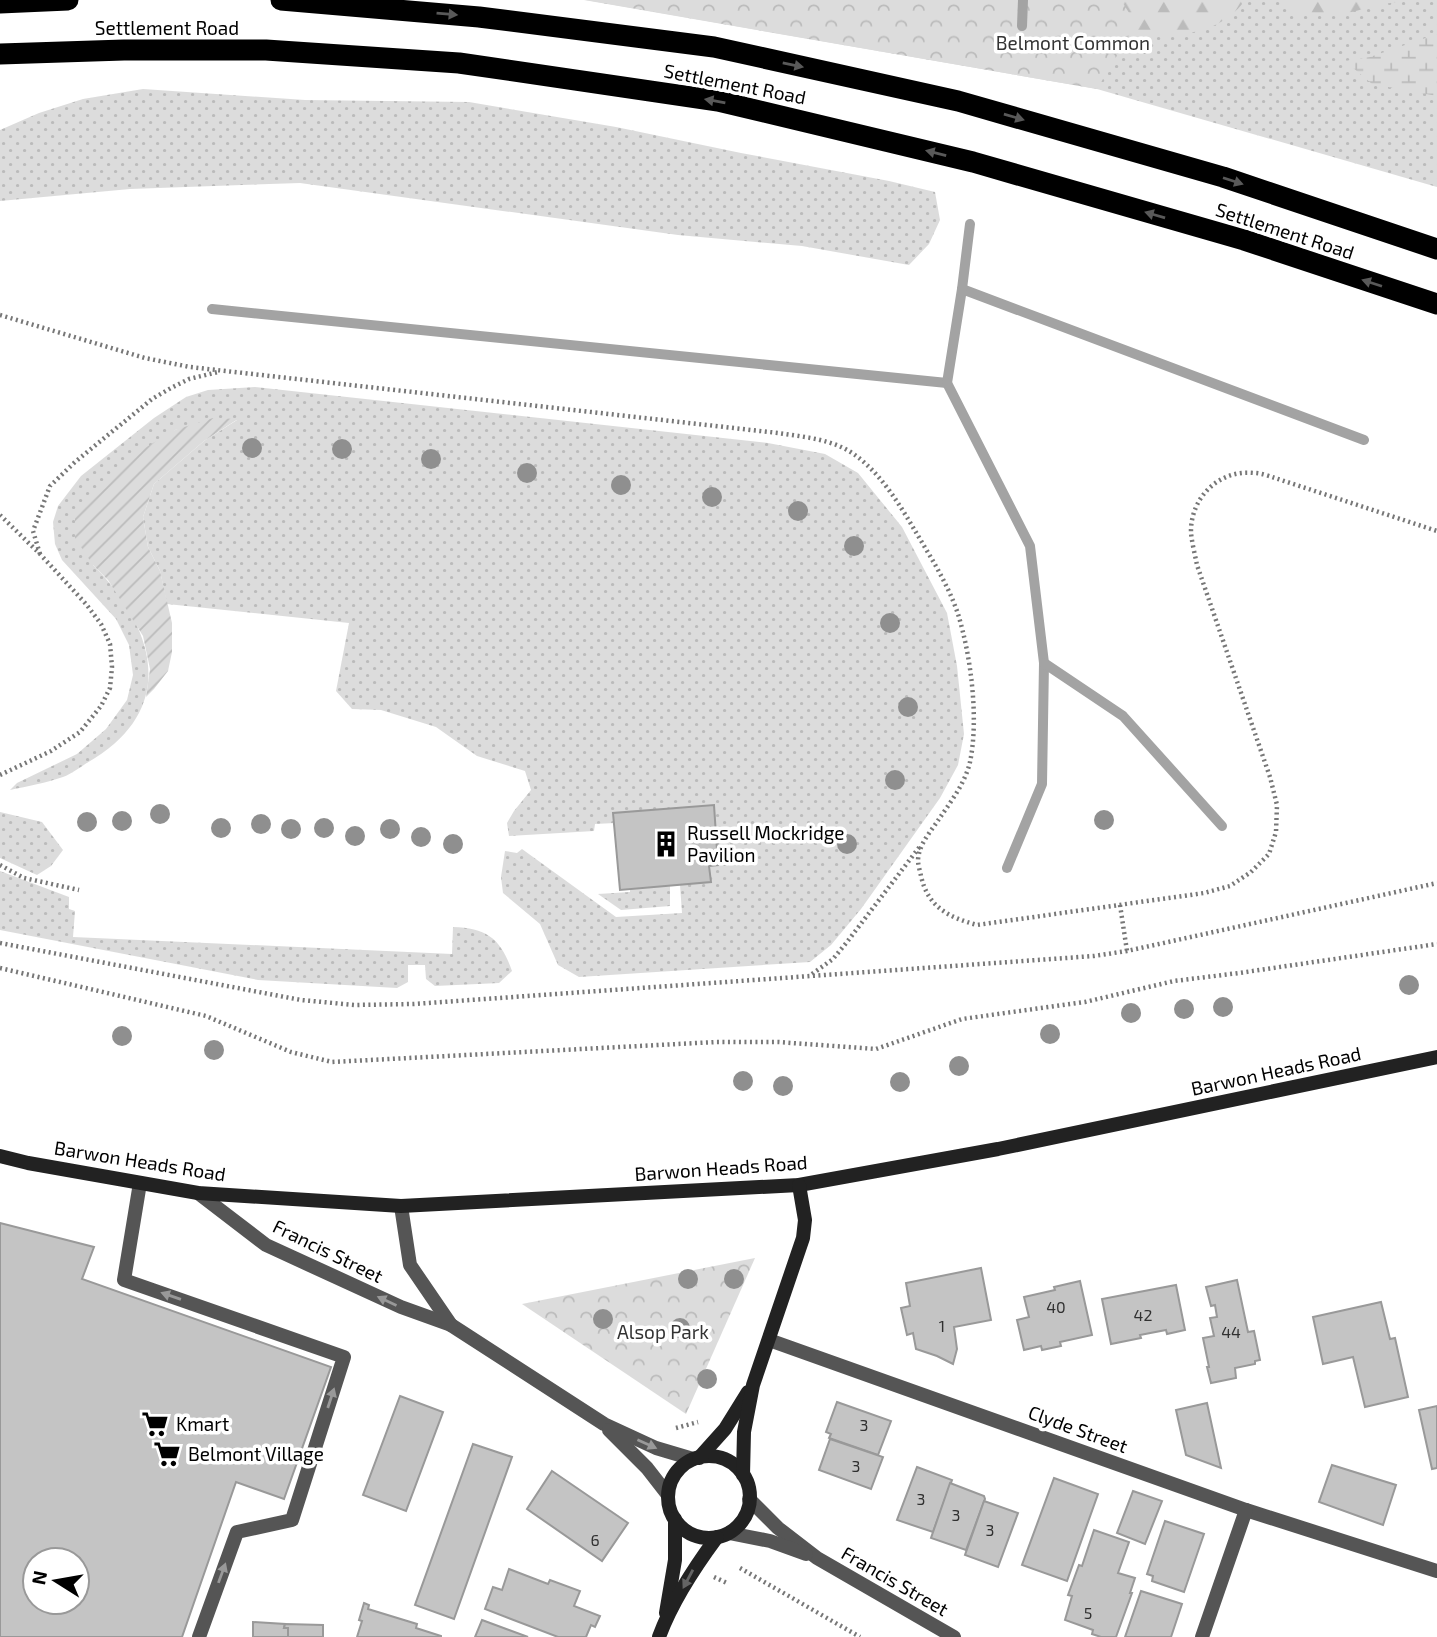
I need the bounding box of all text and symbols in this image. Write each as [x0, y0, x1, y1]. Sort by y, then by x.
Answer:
one-way arrow [436, 9, 458, 20]
street label: Settlement Road [95, 16, 239, 39]
park label: Belmont Common [996, 31, 1150, 54]
street label: Settlement Road [662, 58, 808, 109]
one-way arrow [782, 59, 804, 70]
one-way arrow [704, 95, 726, 106]
one-way arrow [1004, 113, 1025, 123]
one-way arrow [925, 147, 947, 158]
one-way arrow [1223, 176, 1244, 186]
street label: Settlement Road [1213, 197, 1357, 264]
one-way arrow [1144, 209, 1165, 219]
one-way arrow [1362, 277, 1383, 288]
place label: Russell Mockridge Pavilion [687, 821, 845, 866]
building icon: Russell Mockridge Pavilion [651, 829, 681, 859]
street label: Barwon Heads Road [1189, 1041, 1363, 1100]
street label: Barwon Heads Road [53, 1136, 227, 1185]
street label: Barwon Heads Road [634, 1150, 808, 1185]
street label: Francis Street [269, 1214, 387, 1287]
one-way arrow [160, 1290, 181, 1301]
one-way arrow [377, 1295, 397, 1307]
house number: 40 [1046, 1297, 1066, 1316]
house number: 42 [1134, 1305, 1152, 1324]
house number: 1 [939, 1316, 945, 1335]
park label: Alsop Park [617, 1320, 709, 1343]
house number: 44 [1221, 1322, 1241, 1341]
one-way arrow [326, 1387, 337, 1408]
street label: Clyde Street [1025, 1400, 1131, 1457]
supermarket icon: Kmart [140, 1409, 170, 1439]
place label: Kmart [176, 1412, 229, 1435]
house number: 3 [860, 1415, 868, 1434]
supermarket icon: Belmont Village [152, 1439, 182, 1469]
one-way arrow [637, 1439, 658, 1450]
place label: Belmont Village [188, 1442, 324, 1465]
house number: 3 [852, 1456, 860, 1475]
house number: 3 [917, 1489, 925, 1508]
house number: 3 [952, 1505, 960, 1524]
house number: 3 [986, 1520, 994, 1539]
house number: 6 [590, 1530, 600, 1549]
street label: Francis Street [838, 1541, 953, 1620]
north arrow [21, 1546, 91, 1616]
one-way arrow [217, 1562, 228, 1583]
text: N [26, 1569, 51, 1587]
one-way arrow [682, 1570, 694, 1589]
house number: 5 [1084, 1603, 1092, 1622]

